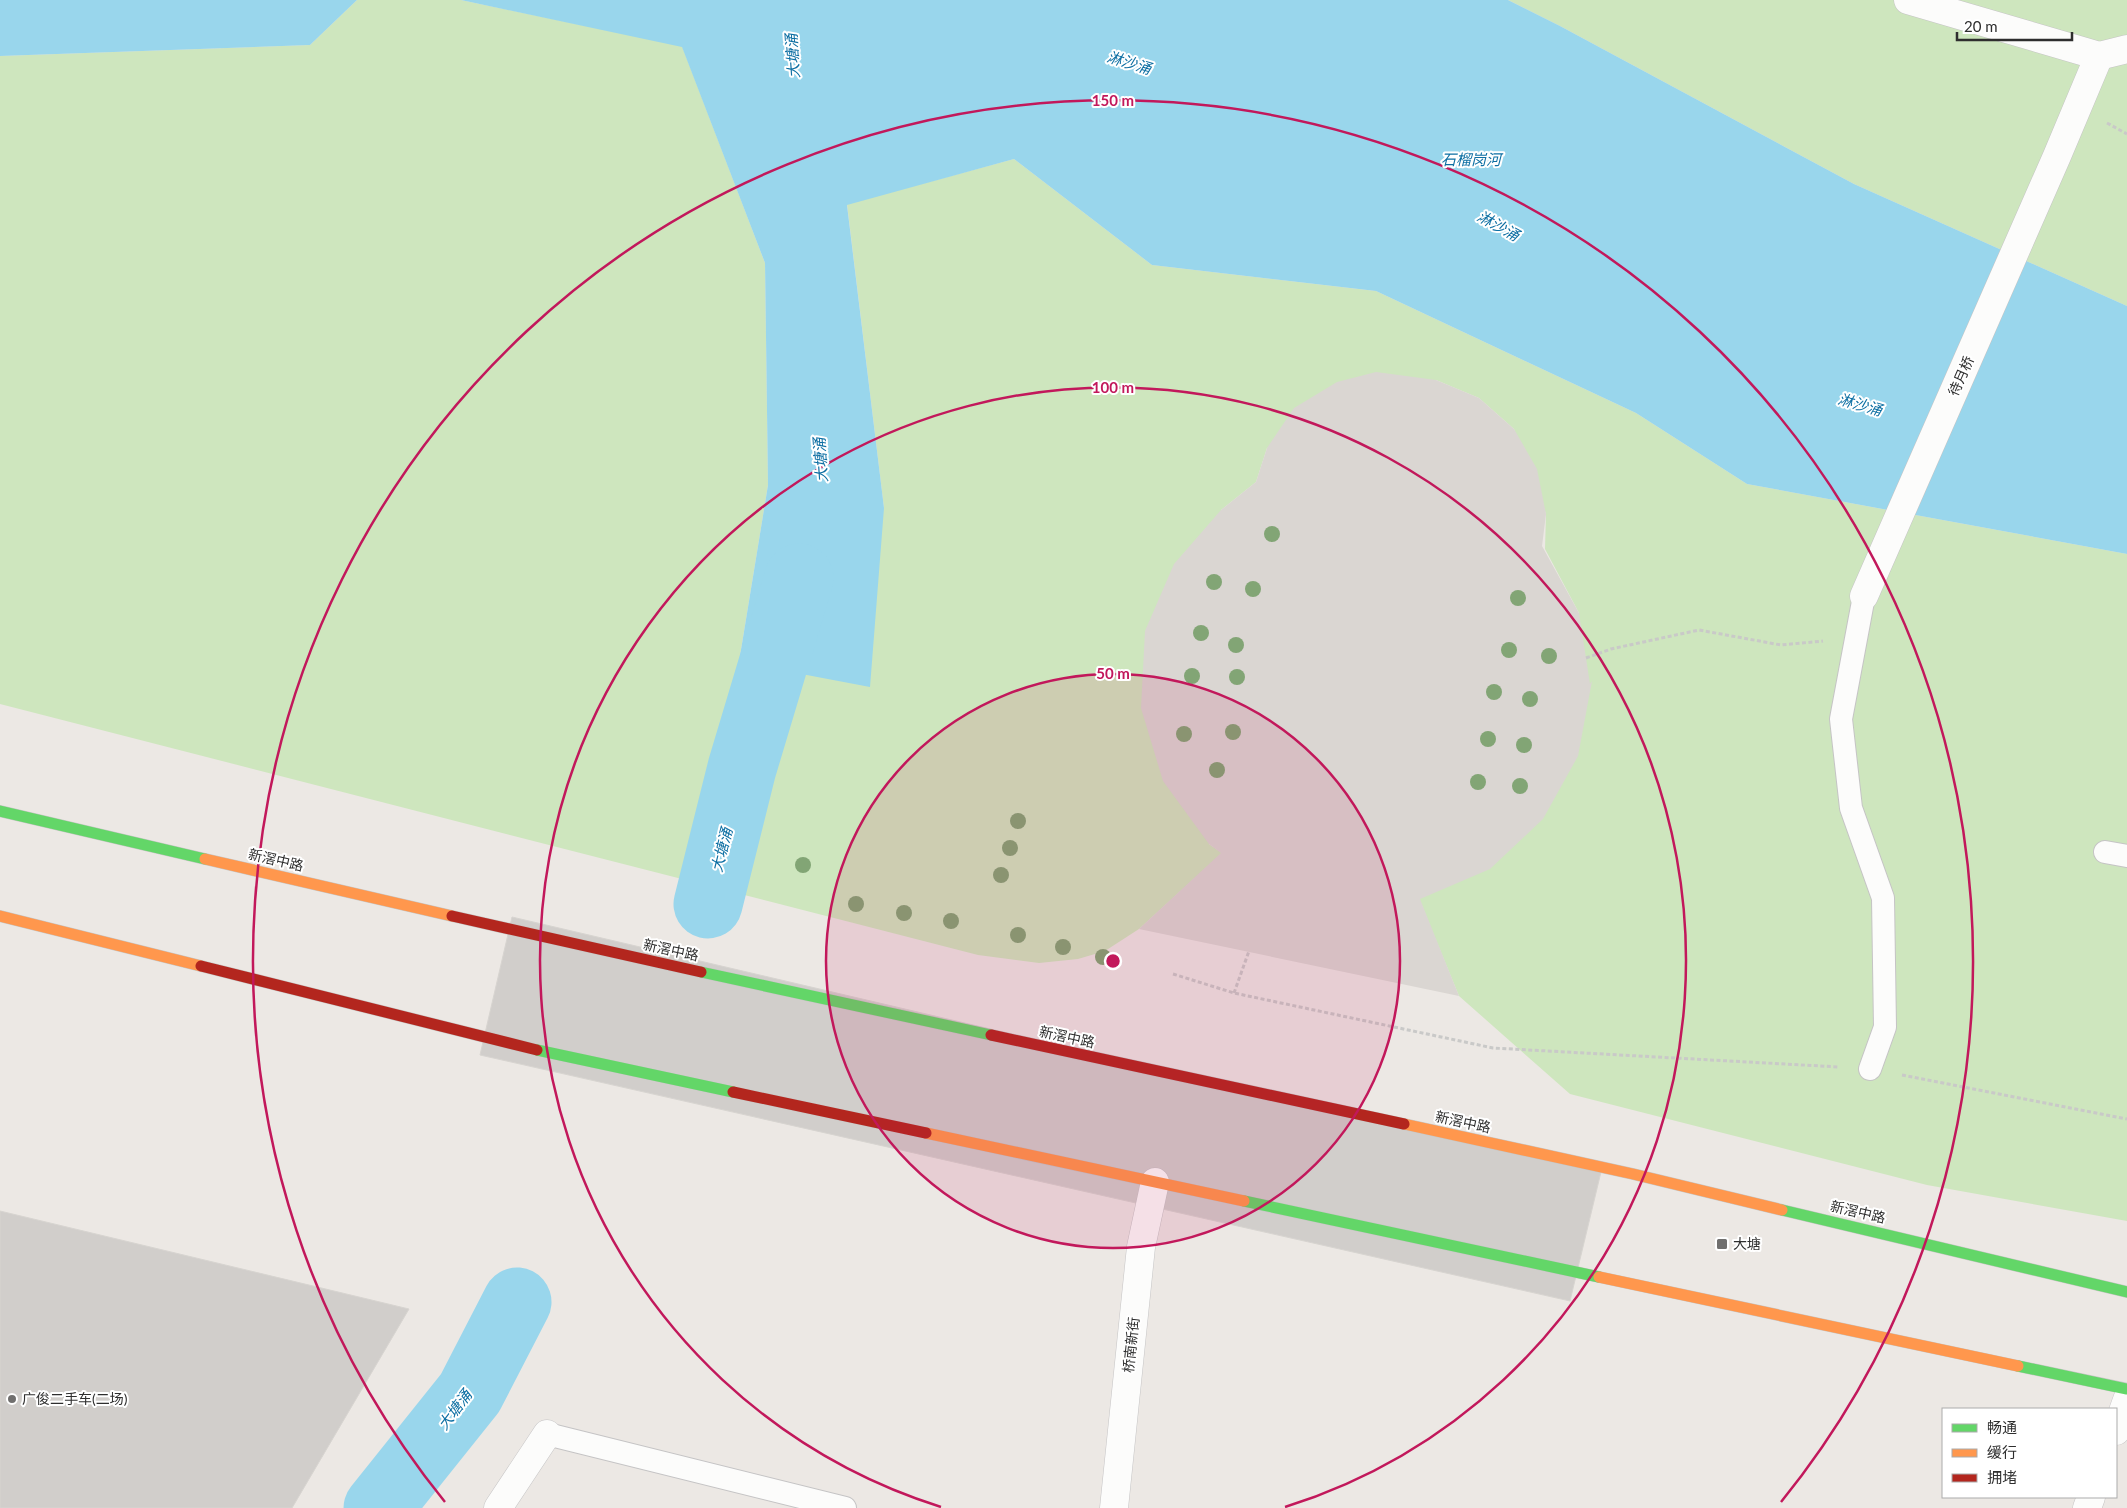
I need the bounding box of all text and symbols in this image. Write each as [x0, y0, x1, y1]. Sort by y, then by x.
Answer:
scale bar [1957, 10, 2072, 42]
text: 20 m [1964, 17, 1998, 35]
water label: 大塘涌 [781, 31, 803, 79]
water label: 淋沙涌 [1105, 47, 1155, 78]
text: 150 m [1092, 91, 1134, 109]
water label: 石榴岗河 [1441, 150, 1504, 168]
water label: 淋沙涌 [1474, 206, 1524, 245]
street label: 待月桥 [1944, 353, 1977, 398]
text: 100 m [1092, 378, 1134, 396]
water label: 淋沙涌 [1836, 389, 1886, 419]
water label: 大塘涌 [809, 435, 831, 483]
text: 50 m [1096, 664, 1130, 682]
water label: 大塘涌 [707, 824, 736, 874]
street label: 新滘中路 [247, 845, 305, 874]
street label: 新滘中路 [642, 935, 700, 964]
centre of rings [1104, 952, 1122, 970]
street label: 新滘中路 [1038, 1022, 1096, 1051]
street label: 新滘中路 [1434, 1107, 1492, 1136]
street label: 新滘中路 [1829, 1197, 1887, 1226]
place label: 大塘 [1733, 1235, 1761, 1252]
marker: 大塘 [1715, 1237, 1729, 1251]
street label: 桥南新街 [1119, 1316, 1142, 1374]
water label: 大塘涌 [433, 1384, 476, 1433]
place label: 广俊二手车(二场) [22, 1390, 128, 1407]
marker: 广俊二手车(二场) [6, 1393, 18, 1405]
legend [1942, 1408, 2117, 1498]
text: 畅通 [1987, 1418, 2017, 1436]
text: 缓行 [1987, 1443, 2017, 1461]
text: 拥堵 [1987, 1468, 2017, 1486]

